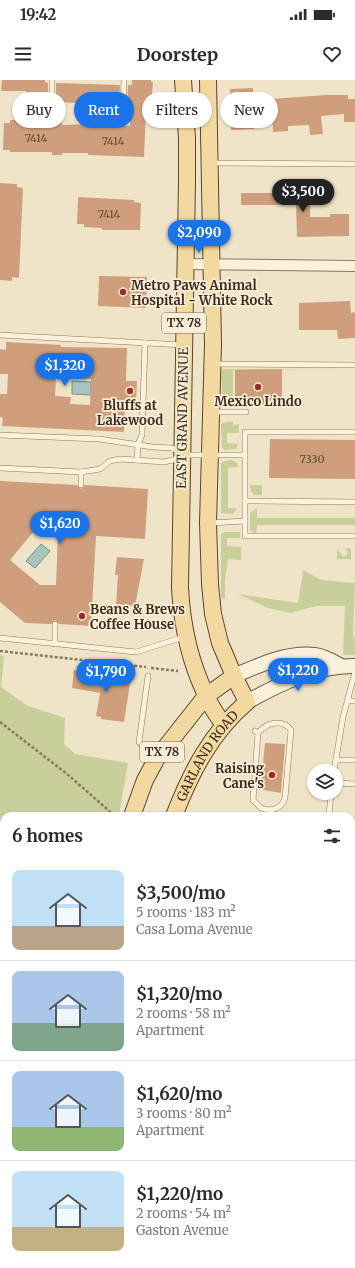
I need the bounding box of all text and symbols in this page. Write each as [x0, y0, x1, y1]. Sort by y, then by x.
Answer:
text: 19:42 [20, 5, 56, 24]
icon: menu [12, 43, 34, 65]
text: Doorstep [137, 43, 218, 66]
icon: heart [321, 43, 343, 65]
chip: Buy [12, 92, 66, 128]
chip: Rent [74, 92, 134, 128]
chip: Filters [142, 92, 212, 128]
chip: New [220, 92, 278, 128]
house number: 7414 [25, 131, 47, 145]
house number: 7414 [102, 134, 124, 148]
pin: $3,500 [270, 179, 336, 213]
text: $3,500 [281, 183, 325, 200]
house number: 7414 [98, 207, 120, 221]
pin: $2,090 [166, 220, 232, 254]
text: $2,090 [177, 224, 221, 241]
place label: Metro Paws Animal Hospital - White Rock [131, 277, 273, 309]
marker: Metro Paws Animal Hospital - White Rock [118, 287, 128, 297]
road number: TX 78 [162, 313, 206, 333]
street label: EAST GRAND AVENUE [173, 346, 192, 489]
pin: $1,320 [32, 353, 98, 387]
text: $1,320 [44, 357, 86, 374]
marker: Mexico Lindo [253, 382, 263, 392]
marker: Bluffs at Lakewood [125, 386, 135, 396]
place label: Mexico Lindo [214, 393, 302, 410]
place label: Bluffs at Lakewood [97, 397, 163, 429]
house number: 7330 [299, 452, 325, 466]
pin: $1,620 [27, 511, 93, 545]
text: $1,620 [39, 515, 81, 532]
place label: Beans & Brews Coffee House [90, 601, 185, 633]
marker: Beans & Brews Coffee House [77, 611, 87, 621]
pin: $1,220 [265, 658, 331, 692]
pin: $1,790 [73, 659, 139, 693]
text: $1,220 [277, 662, 319, 679]
text: $1,790 [85, 663, 127, 680]
street label: GARLAND ROAD [173, 707, 242, 804]
road number: TX 78 [140, 742, 184, 762]
place label: Raising Cane's [215, 760, 264, 792]
map controls [307, 764, 343, 800]
button: layers [307, 764, 343, 800]
marker: Raising Cane's [267, 770, 277, 780]
text: 6 homes [12, 825, 83, 847]
icon: filters [321, 825, 343, 847]
text: $3,500/mo [136, 882, 225, 904]
icon: home [44, 886, 92, 934]
text: 5 rooms · 183 m² [136, 904, 236, 921]
text: Casa Loma Avenue [136, 921, 253, 938]
text: $1,320/mo [136, 983, 222, 1005]
icon: home [44, 987, 92, 1035]
text: 2 rooms · 58 m² [136, 1005, 231, 1022]
text: Apartment [136, 1022, 204, 1039]
text: $1,620/mo [136, 1083, 223, 1105]
icon: home [44, 1087, 92, 1135]
text: 3 rooms · 80 m² [136, 1105, 231, 1122]
text: Apartment [136, 1122, 204, 1139]
text: $1,220/mo [136, 1183, 223, 1205]
icon: home [44, 1187, 92, 1235]
text: 2 rooms · 54 m² [136, 1205, 231, 1222]
text: Gaston Avenue [136, 1222, 229, 1239]

